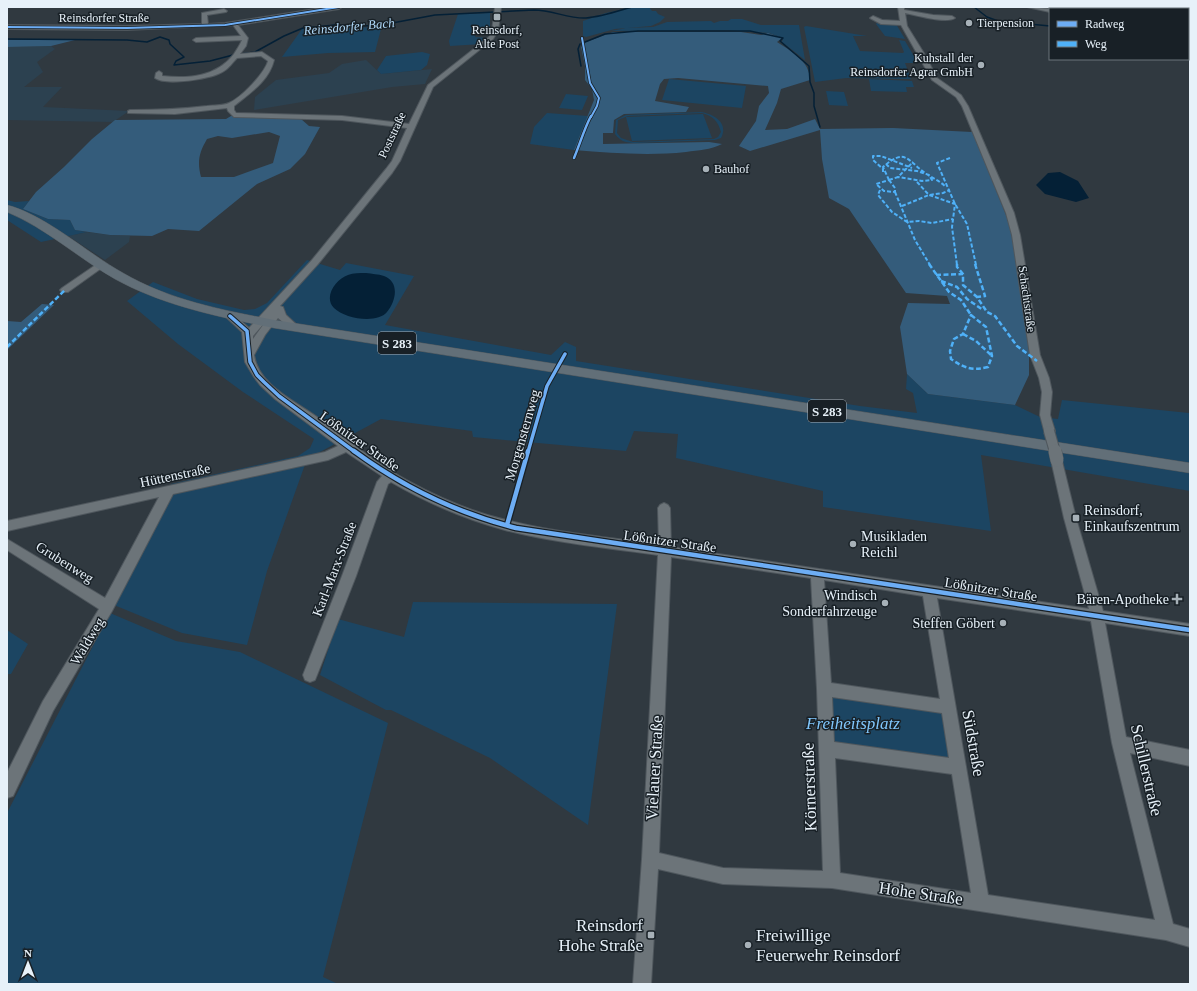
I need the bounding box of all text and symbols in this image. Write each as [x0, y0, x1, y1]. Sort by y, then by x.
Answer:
legend [1049, 8, 1189, 60]
street label: Reinsdorfer Straße [59, 11, 149, 25]
marker: Reinsdorf, Alte Post [492, 12, 502, 22]
water label: Reinsdorfer Bach [302, 15, 395, 38]
place label: Tierpension [977, 16, 1034, 30]
text: Radweg [1085, 17, 1124, 31]
marker: Tierpension [964, 18, 974, 28]
place label: Reinsdorf, Alte Post [472, 23, 522, 51]
text: Weg [1085, 37, 1107, 51]
place label: Kuhstall der Reinsdorfer Agrar GmbH [850, 51, 973, 79]
marker: Kuhstall der Reinsdorfer Agrar GmbH [976, 60, 986, 70]
street label: Poststraße [375, 110, 409, 160]
place label: Bauhof [714, 162, 749, 176]
marker: Bauhof [701, 164, 711, 174]
street label: Schachtstraße [1015, 265, 1039, 333]
road number: S 283 [378, 332, 416, 354]
street label: Morgensternweg [502, 388, 543, 483]
road number: S 283 [808, 400, 846, 422]
street label: Lößnitzer Straße [317, 408, 402, 474]
street label: Hüttenstraße [139, 461, 212, 490]
place label: Reinsdorf, Einkaufszentrum [1084, 503, 1180, 534]
marker: Reinsdorf, Einkaufszentrum [1071, 513, 1081, 523]
street label: Karl-Marx-Straße [309, 520, 359, 619]
street label: Lößnitzer Straße [622, 528, 717, 555]
place label: Musikladen Reichl [861, 529, 927, 560]
street label: Grubenweg [33, 539, 96, 586]
marker: Musikladen Reichl [848, 539, 858, 549]
street label: Lößnitzer Straße [943, 575, 1038, 604]
place label: Windisch Sonderfahrzeuge [782, 588, 877, 619]
place label: Bären-Apotheke [1076, 592, 1169, 607]
marker: Bären-Apotheke [1172, 594, 1182, 604]
marker: Windisch Sonderfahrzeuge [880, 598, 890, 608]
street label: Waldweg [67, 615, 107, 668]
place label: Steffen Göbert [912, 616, 995, 631]
marker: Steffen Göbert [998, 618, 1008, 628]
street label: Südstraße [958, 708, 989, 778]
park label: Freiheitsplatz [805, 714, 900, 733]
street label: Vielauer Straße [642, 715, 667, 821]
street label: Schillerstraße [1127, 722, 1166, 818]
street label: Körnerstraße [798, 742, 821, 832]
street label: Hohe Straße [878, 878, 964, 909]
place label: Reinsdorf Hohe Straße [558, 916, 643, 955]
place label: Freiwillige Feuerwehr Reinsdorf [756, 926, 900, 965]
marker: Reinsdorf Hohe Straße [646, 930, 656, 940]
marker: Freiwillige Feuerwehr Reinsdorf [743, 940, 753, 950]
north arrow [8, 943, 48, 983]
text: N [24, 947, 32, 959]

